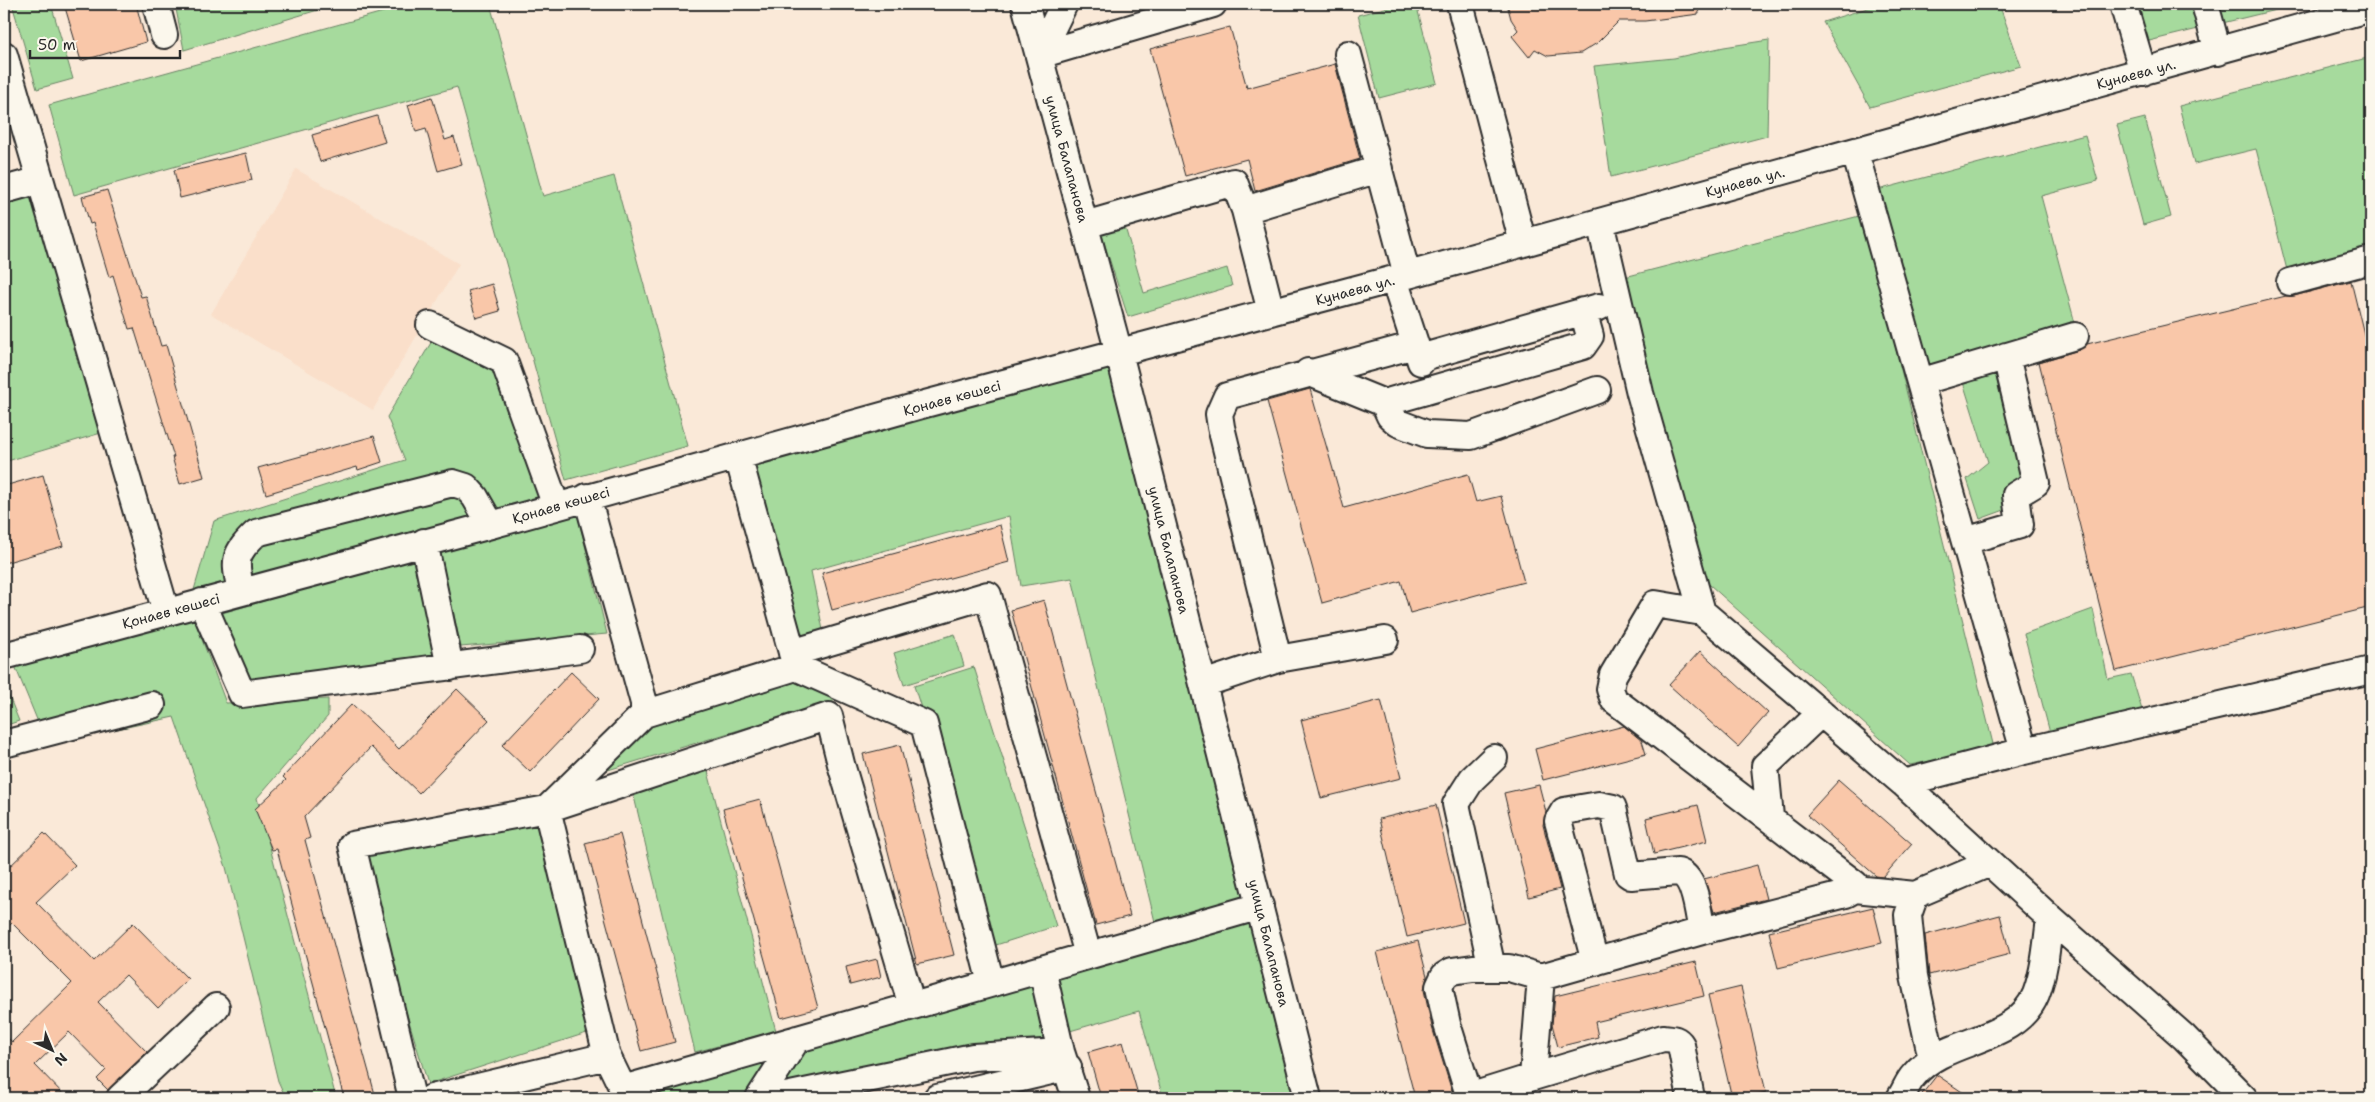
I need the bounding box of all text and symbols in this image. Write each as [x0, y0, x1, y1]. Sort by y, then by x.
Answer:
scale bar [30, 28, 180, 60]
text: 50 m [38, 35, 76, 55]
street label: Кунаева ул. [2094, 55, 2178, 93]
street label: улица Балапанова [1041, 93, 1093, 225]
street label: Кунаева ул. [1703, 163, 1787, 201]
street label: Кунаева ул. [1313, 271, 1397, 309]
street label: Қонаев көшесі [901, 376, 1003, 420]
street label: Қонаев көшесі [510, 482, 612, 528]
street label: улица Балапанова [1144, 484, 1194, 616]
street label: Қонаев көшесі [120, 589, 222, 633]
street label: улица Балапанова [1244, 877, 1294, 1009]
north arrow [28, 1024, 78, 1074]
text: N [51, 1049, 71, 1070]

